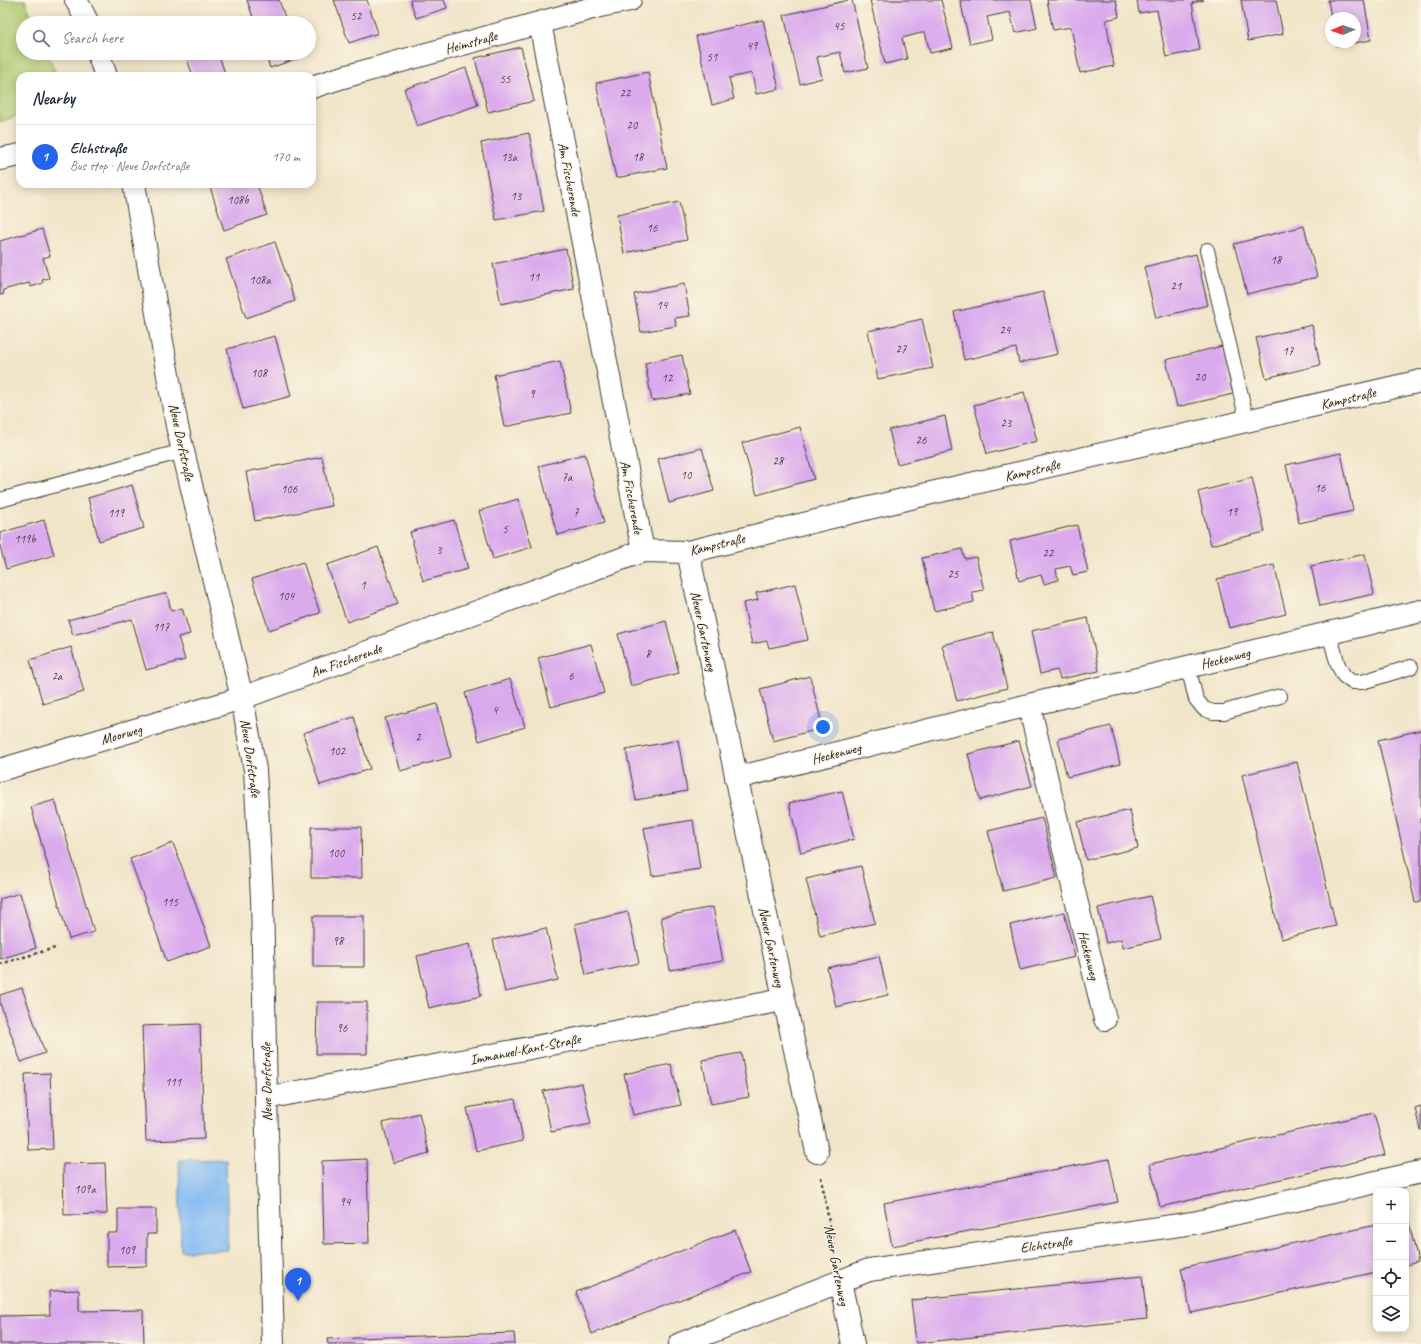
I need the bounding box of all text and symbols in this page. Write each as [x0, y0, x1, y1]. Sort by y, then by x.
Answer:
house number: 52 [351, 8, 363, 24]
north arrow [1325, 12, 1361, 48]
search box [16, 16, 316, 60]
house number: 45 [834, 18, 845, 34]
icon: search [30, 27, 52, 49]
street label: Heimstraße [443, 27, 500, 58]
text: Search here [62, 29, 123, 48]
house number: 49 [747, 38, 759, 54]
house number: 51 [707, 49, 718, 65]
house number: 55 [500, 71, 511, 87]
house number: 22 [620, 85, 632, 101]
text: Nearby [32, 88, 75, 109]
house number: 20 [627, 117, 639, 133]
text: Elchstraße [70, 139, 126, 158]
street label: Am Fischerende [554, 141, 585, 219]
text: 1 [42, 149, 48, 165]
text: 170 m [272, 149, 300, 165]
house number: 13a [501, 149, 518, 165]
house number: 18 [633, 149, 645, 165]
text: Bus stop · Neue Dorfstraße [70, 158, 189, 174]
house number: 13 [511, 188, 523, 204]
house number: 108b [227, 192, 249, 208]
house number: 16 [647, 220, 658, 236]
house number: 18 [1271, 252, 1283, 268]
house number: 11 [529, 269, 540, 285]
house number: 108a [249, 272, 271, 288]
house number: 21 [1171, 278, 1182, 294]
house number: 14 [657, 297, 669, 313]
house number: 24 [1000, 322, 1012, 338]
house number: 27 [896, 341, 907, 357]
house number: 17 [1283, 343, 1294, 359]
house number: 108 [251, 365, 269, 381]
house number: 20 [1195, 369, 1207, 385]
house number: 12 [662, 370, 674, 386]
street label: Kampstraße [1319, 384, 1379, 413]
house number: 9 [529, 386, 536, 402]
street label: Neue Dorfstraße [165, 402, 198, 484]
house number: 23 [1001, 415, 1013, 431]
house number: 26 [916, 432, 927, 448]
house number: 28 [773, 453, 785, 469]
street label: Kampstraße [1003, 456, 1063, 485]
street label: Am Fischerende [616, 459, 647, 537]
house number: 10 [681, 467, 693, 483]
house number: 7a [562, 469, 573, 485]
house number: 16 [1315, 480, 1326, 496]
house number: 106 [281, 481, 298, 497]
house number: 7 [573, 504, 579, 520]
house number: 19 [1227, 504, 1239, 520]
house number: 119 [108, 505, 126, 521]
house number: 5 [502, 521, 508, 537]
street label: Kampstraße [688, 530, 748, 559]
house number: 119b [14, 531, 36, 547]
house number: 3 [436, 542, 443, 558]
house number: 22 [1043, 545, 1055, 561]
house number: 25 [948, 566, 959, 582]
house number: 1 [360, 577, 366, 593]
house number: 104 [278, 588, 296, 604]
street label: Neuer Gartenweg [687, 589, 721, 674]
house number: 117 [153, 619, 170, 635]
street label: Am Fischerende [308, 639, 385, 681]
street label: Heckenweg [1199, 644, 1252, 673]
house number: 8 [645, 646, 652, 662]
house number: 2a [52, 668, 63, 684]
house number: 6 [568, 668, 574, 684]
house number: 4 [492, 702, 499, 718]
your location [813, 717, 833, 737]
street label: Neue Dorfstraße [237, 718, 265, 800]
street label: Moorweg [99, 720, 145, 748]
house number: 2 [415, 729, 422, 745]
street label: Heckenweg [810, 739, 863, 768]
house number: 102 [329, 743, 347, 759]
house number: 100 [328, 845, 346, 861]
house number: 115 [162, 894, 179, 910]
street label: Neuer Gartenweg [755, 905, 789, 990]
street label: Heckenweg [1074, 929, 1103, 982]
house number: 98 [333, 933, 345, 949]
house number: 96 [337, 1020, 348, 1036]
street label: Immanuel-Kant-Straße [468, 1030, 583, 1069]
street label: Neue Dorfstraße [257, 1041, 276, 1121]
house number: 111 [165, 1074, 182, 1090]
house number: 109a [74, 1181, 96, 1197]
map controls [1373, 1188, 1409, 1332]
button: + [1373, 1188, 1409, 1224]
house number: 94 [340, 1194, 352, 1210]
street label: Neuer Gartenweg [820, 1223, 853, 1308]
button: − [1373, 1224, 1409, 1260]
street label: Elchstraße [1019, 1232, 1074, 1257]
house number: 109 [119, 1242, 137, 1258]
button: locate [1373, 1260, 1409, 1296]
pin: 1 [285, 1268, 311, 1301]
button: layers [1373, 1296, 1409, 1332]

